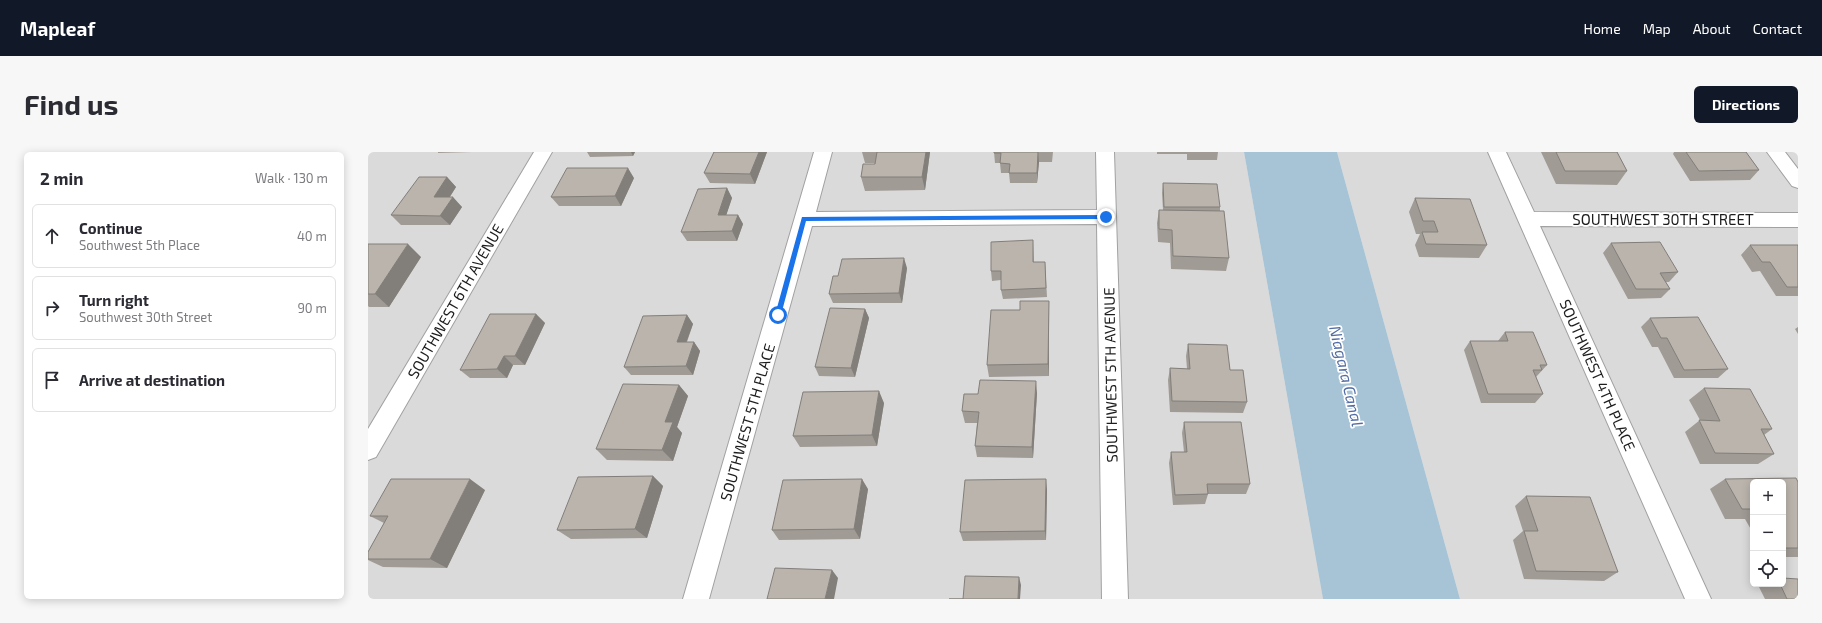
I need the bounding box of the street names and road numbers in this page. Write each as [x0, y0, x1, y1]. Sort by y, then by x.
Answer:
street label: SOUTHWEST 30TH STREET [1572, 210, 1754, 228]
street label: SOUTHWEST 6TH AVENUE [403, 220, 507, 382]
street label: SOUTHWEST 5TH AVENUE [1099, 287, 1121, 463]
street label: SOUTHWEST 4TH PLACE [1556, 297, 1640, 453]
street label: SOUTHWEST 5TH PLACE [716, 341, 778, 503]

